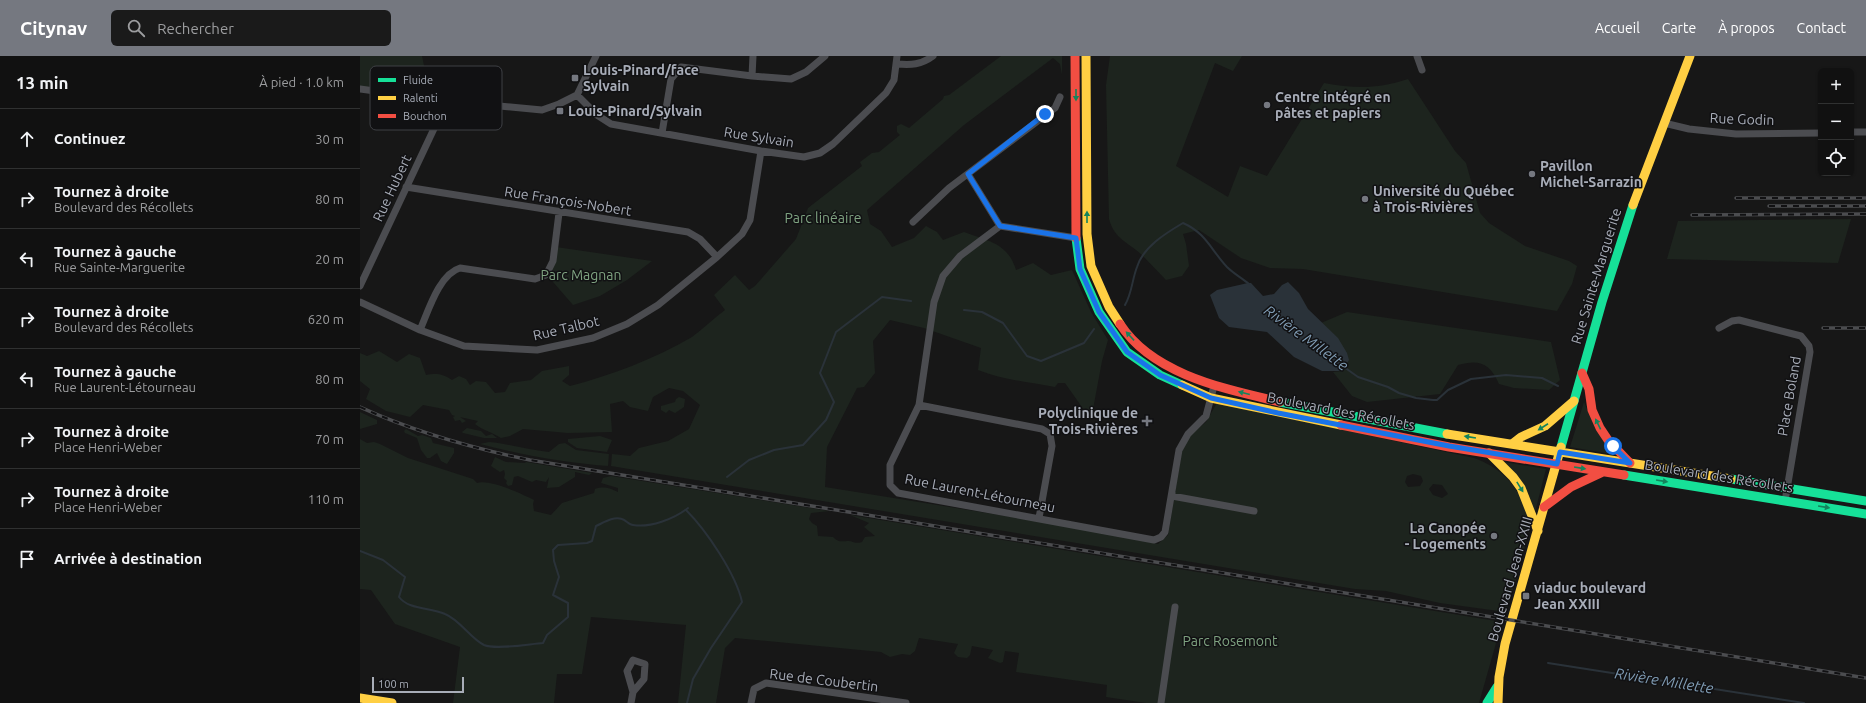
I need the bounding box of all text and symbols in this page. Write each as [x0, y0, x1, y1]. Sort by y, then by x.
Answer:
search box [111, 10, 391, 46]
text: Citynav [20, 17, 87, 39]
icon: search [125, 17, 147, 39]
text: Rechercher [157, 20, 234, 37]
text: Accueil [1595, 20, 1640, 36]
text: Carte [1662, 20, 1696, 36]
text: À propos [1718, 20, 1775, 36]
text: Contact [1797, 20, 1846, 36]
place label: Louis-Pinard/face Sylvain [583, 62, 699, 94]
legend [370, 66, 502, 130]
map controls [1818, 68, 1854, 176]
button: + [1818, 68, 1854, 104]
text: 13 min [16, 73, 69, 92]
marker: Louis-Pinard/face Sylvain [570, 73, 580, 83]
text: Fluide [403, 74, 433, 86]
text: À pied · 1.0 km [259, 75, 344, 89]
one-way arrow [1073, 89, 1079, 102]
place label: Centre intégré en pâtes et papiers [1275, 89, 1391, 121]
text: Ralenti [403, 92, 438, 104]
marker: Centre intégré en pâtes et papiers [1262, 100, 1272, 110]
place label: Louis-Pinard/Sylvain [568, 103, 702, 119]
button: − [1818, 104, 1854, 140]
route end [1036, 105, 1054, 123]
marker: Louis-Pinard/Sylvain [555, 106, 565, 116]
text: Bouchon [403, 110, 447, 122]
street label: Rue Godin [1709, 110, 1775, 128]
street label: Rue Sylvain [723, 124, 795, 150]
icon: ahead [16, 128, 38, 150]
text: Continuez [54, 130, 125, 147]
text: 30 m [315, 132, 344, 146]
button: locate [1818, 140, 1854, 176]
street label: Rue Hubert [370, 151, 415, 224]
place label: Pavillon Michel-Sarrazin [1540, 158, 1642, 190]
marker: Pavillon Michel-Sarrazin [1527, 169, 1537, 179]
text: Tournez à droite [54, 183, 169, 200]
street label: Rue François-Nobert [503, 183, 633, 219]
place label: Université du Québec à Trois-Rivières [1373, 183, 1514, 215]
icon: right [16, 188, 38, 210]
text: 80 m [315, 192, 344, 206]
marker: Université du Québec à Trois-Rivières [1360, 194, 1370, 204]
text: Boulevard des Récollets [54, 200, 193, 214]
street label: Rue Sainte-Marguerite [1568, 206, 1624, 346]
park label: Parc linéaire [785, 210, 861, 226]
one-way arrow [1084, 210, 1090, 223]
text: Tournez à gauche [54, 243, 177, 260]
icon: left [16, 248, 38, 270]
text: 20 m [315, 252, 344, 266]
text: Rue Sainte-Marguerite [54, 260, 185, 274]
park label: Parc Magnan [540, 267, 622, 283]
water label: Rivière Millette [1261, 301, 1352, 374]
text: Tournez à droite [54, 303, 169, 320]
icon: right [16, 308, 38, 330]
text: 620 m [308, 312, 344, 326]
street label: Rue Talbot [531, 312, 601, 343]
text: Boulevard des Récollets [54, 320, 193, 334]
one-way arrow [1126, 331, 1135, 341]
street label: Place Boland [1774, 355, 1804, 437]
text: Tournez à gauche [54, 363, 177, 380]
icon: left [16, 368, 38, 390]
text: 80 m [315, 372, 344, 386]
text: Rue Laurent-Létourneau [54, 380, 196, 394]
street label: Boulevard des Récollets [1266, 389, 1416, 433]
one-way arrow [1238, 390, 1251, 396]
place label: Polyclinique de Trois-Rivières [1038, 405, 1138, 437]
marker: Polyclinique de Trois-Rivières [1141, 415, 1153, 427]
one-way arrow [1595, 418, 1601, 430]
text: Tournez à droite [54, 423, 169, 440]
one-way arrow [1538, 423, 1548, 431]
icon: right [16, 428, 38, 450]
text: 70 m [315, 432, 344, 446]
one-way arrow [1464, 434, 1476, 440]
route start [1604, 437, 1622, 455]
text: Place Henri-Weber [54, 440, 162, 454]
street label: Boulevard des Récollets [1644, 456, 1794, 496]
one-way arrow [1574, 465, 1586, 471]
street label: Rue Laurent-Létourneau [903, 471, 1057, 515]
one-way arrow [1656, 478, 1668, 484]
one-way arrow [1517, 481, 1524, 493]
text: Tournez à droite [54, 483, 169, 500]
icon: right [16, 488, 38, 510]
text: 110 m [308, 492, 344, 506]
text: Place Henri-Weber [54, 500, 162, 514]
one-way arrow [1818, 504, 1830, 510]
street label: Boulevard Jean-XXIII [1485, 515, 1535, 643]
place label: La Canopée - Logements [1405, 520, 1486, 552]
marker: La Canopée - Logements [1489, 531, 1499, 541]
icon: arrive [16, 548, 38, 570]
text: Arrivée à destination [54, 550, 202, 567]
place label: viaduc boulevard Jean XXIII [1534, 580, 1646, 612]
marker: viaduc boulevard Jean XXIII [1521, 591, 1531, 601]
park label: Parc Rosemont [1183, 633, 1278, 649]
water label: Rivière Millette [1614, 664, 1715, 697]
street label: Rue de Coubertin [769, 665, 879, 695]
scale bar [372, 675, 464, 694]
text: 100 m [378, 678, 409, 690]

